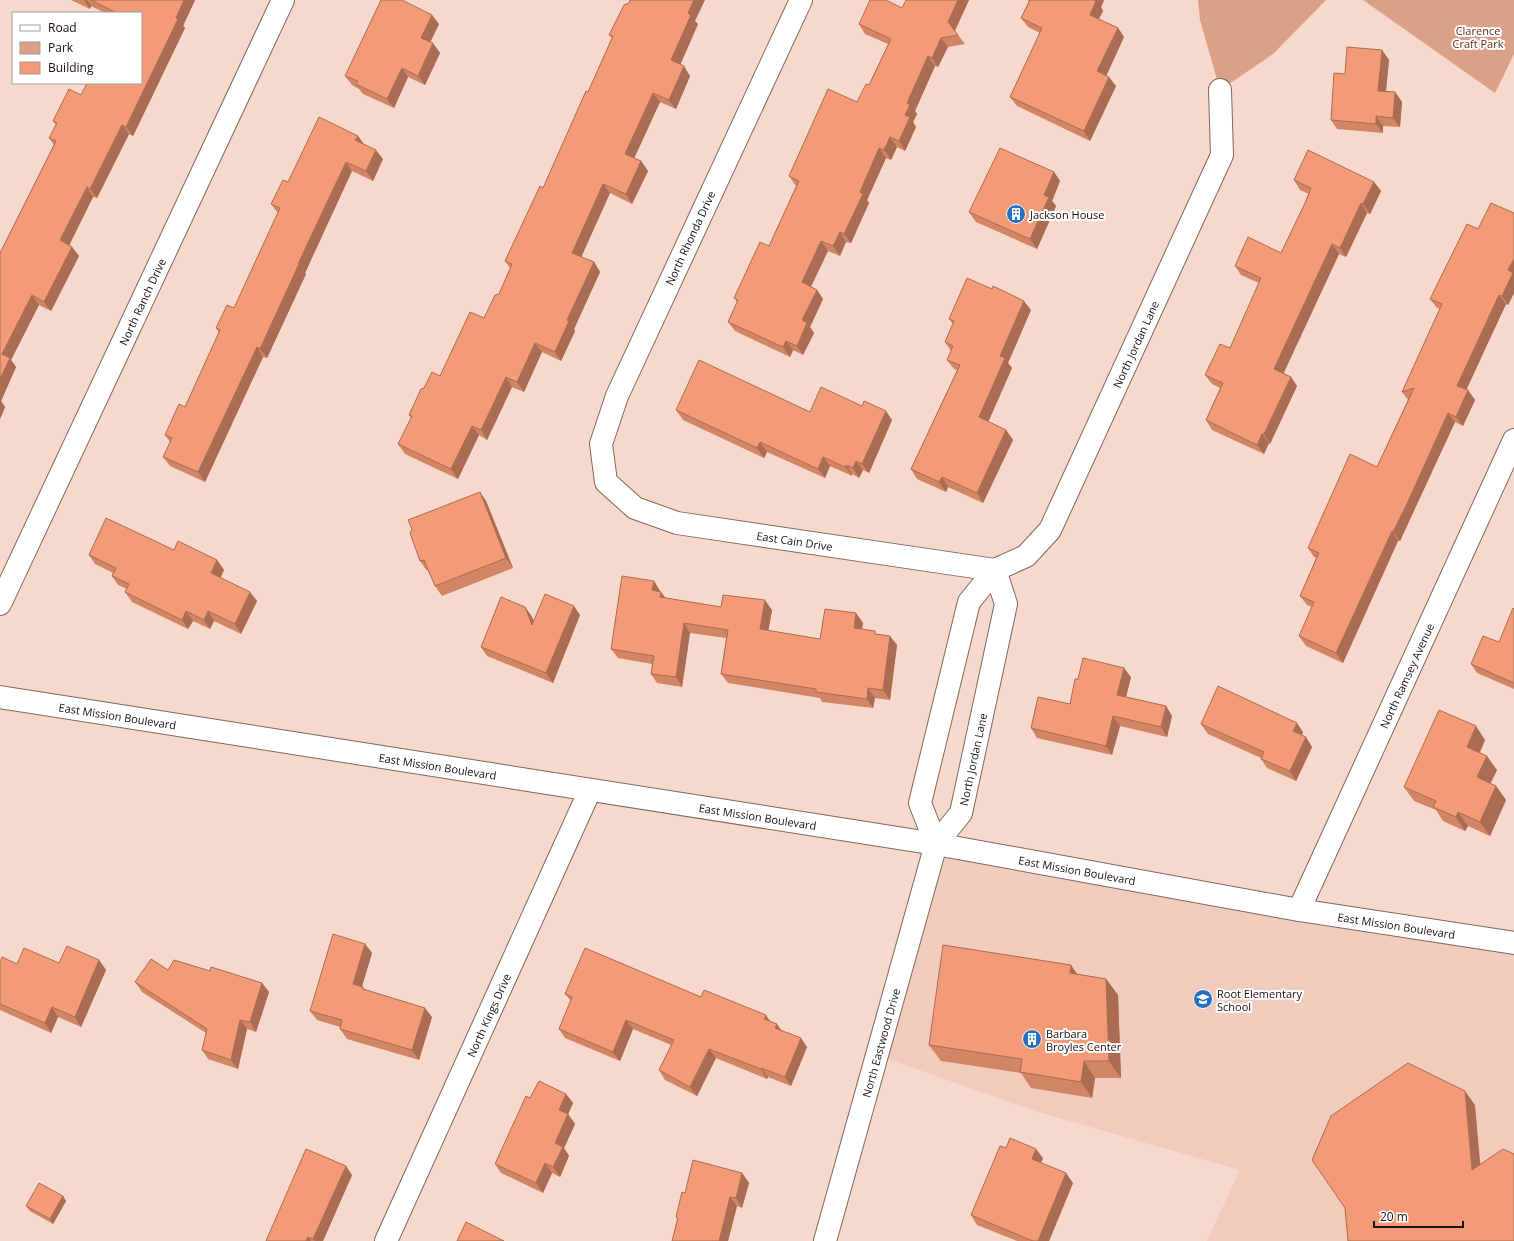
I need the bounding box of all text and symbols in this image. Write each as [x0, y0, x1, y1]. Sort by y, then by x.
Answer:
legend [12, 12, 142, 84]
text: Road [48, 19, 77, 36]
park label: Clarence Craft Park [1452, 23, 1504, 51]
text: Park [48, 39, 74, 56]
text: Building [48, 59, 94, 76]
street label: North Rhonda Drive [662, 188, 718, 288]
building icon: Jackson House [1005, 203, 1027, 225]
place label: Jackson House [1029, 207, 1104, 222]
street label: North Ranch Drive [115, 256, 169, 348]
street label: North Jordan Lane [1109, 298, 1162, 390]
street label: East Cain Drive [756, 527, 834, 553]
street label: North Ramsey Avenue [1376, 620, 1437, 730]
street label: East Mission Boulevard [58, 699, 177, 732]
street label: North Jordan Lane [955, 712, 990, 807]
street label: East Mission Boulevard [378, 749, 497, 782]
street label: East Mission Boulevard [698, 799, 818, 833]
street label: East Mission Boulevard [1017, 852, 1137, 888]
street label: East Mission Boulevard [1337, 909, 1456, 941]
street label: North Kings Drive [463, 971, 514, 1059]
street label: North Eastwood Drive [858, 986, 903, 1099]
place label: Root Elementary School [1217, 986, 1303, 1014]
school or university icon: Root Elementary School [1192, 988, 1214, 1010]
place label: Barbara Broyles Center [1046, 1026, 1122, 1054]
building icon: Barbara Broyles Center [1021, 1028, 1043, 1050]
scale bar [1374, 1203, 1463, 1229]
text: 20 m [1380, 1208, 1408, 1225]

